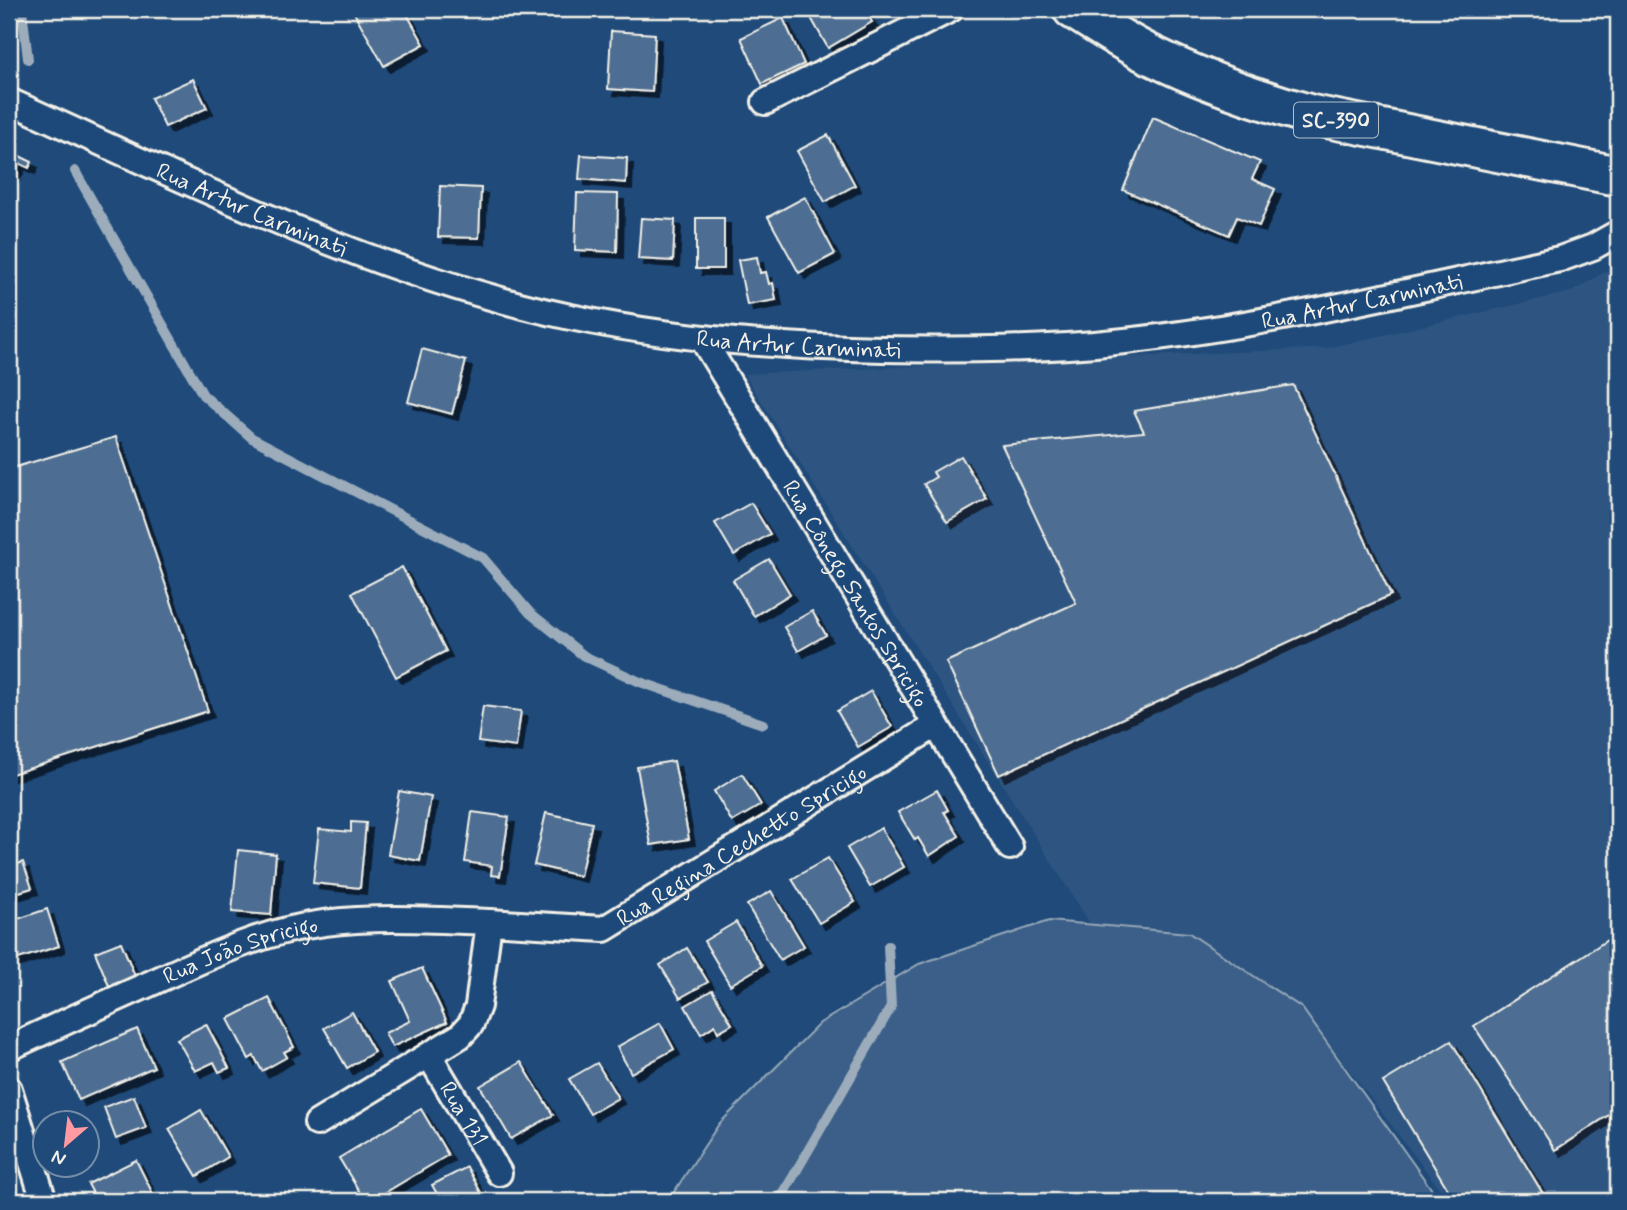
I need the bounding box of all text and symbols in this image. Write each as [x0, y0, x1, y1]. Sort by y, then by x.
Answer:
road number: SC-390 [1294, 102, 1378, 138]
street label: Rua Artur Carminati [151, 157, 351, 265]
street label: Rua Artur Carminati [1259, 267, 1466, 338]
street label: Rua Artur Carminati [695, 324, 901, 366]
street label: Rua Cônego Santos Spricigo [774, 475, 935, 714]
street label: Rua Regina Cechetto Spricigo [612, 758, 873, 935]
street label: Rua João Spricigo [159, 911, 320, 993]
street label: Rua 131 [431, 1077, 493, 1152]
north arrow [32, 1108, 102, 1178]
text: N [47, 1144, 70, 1172]

